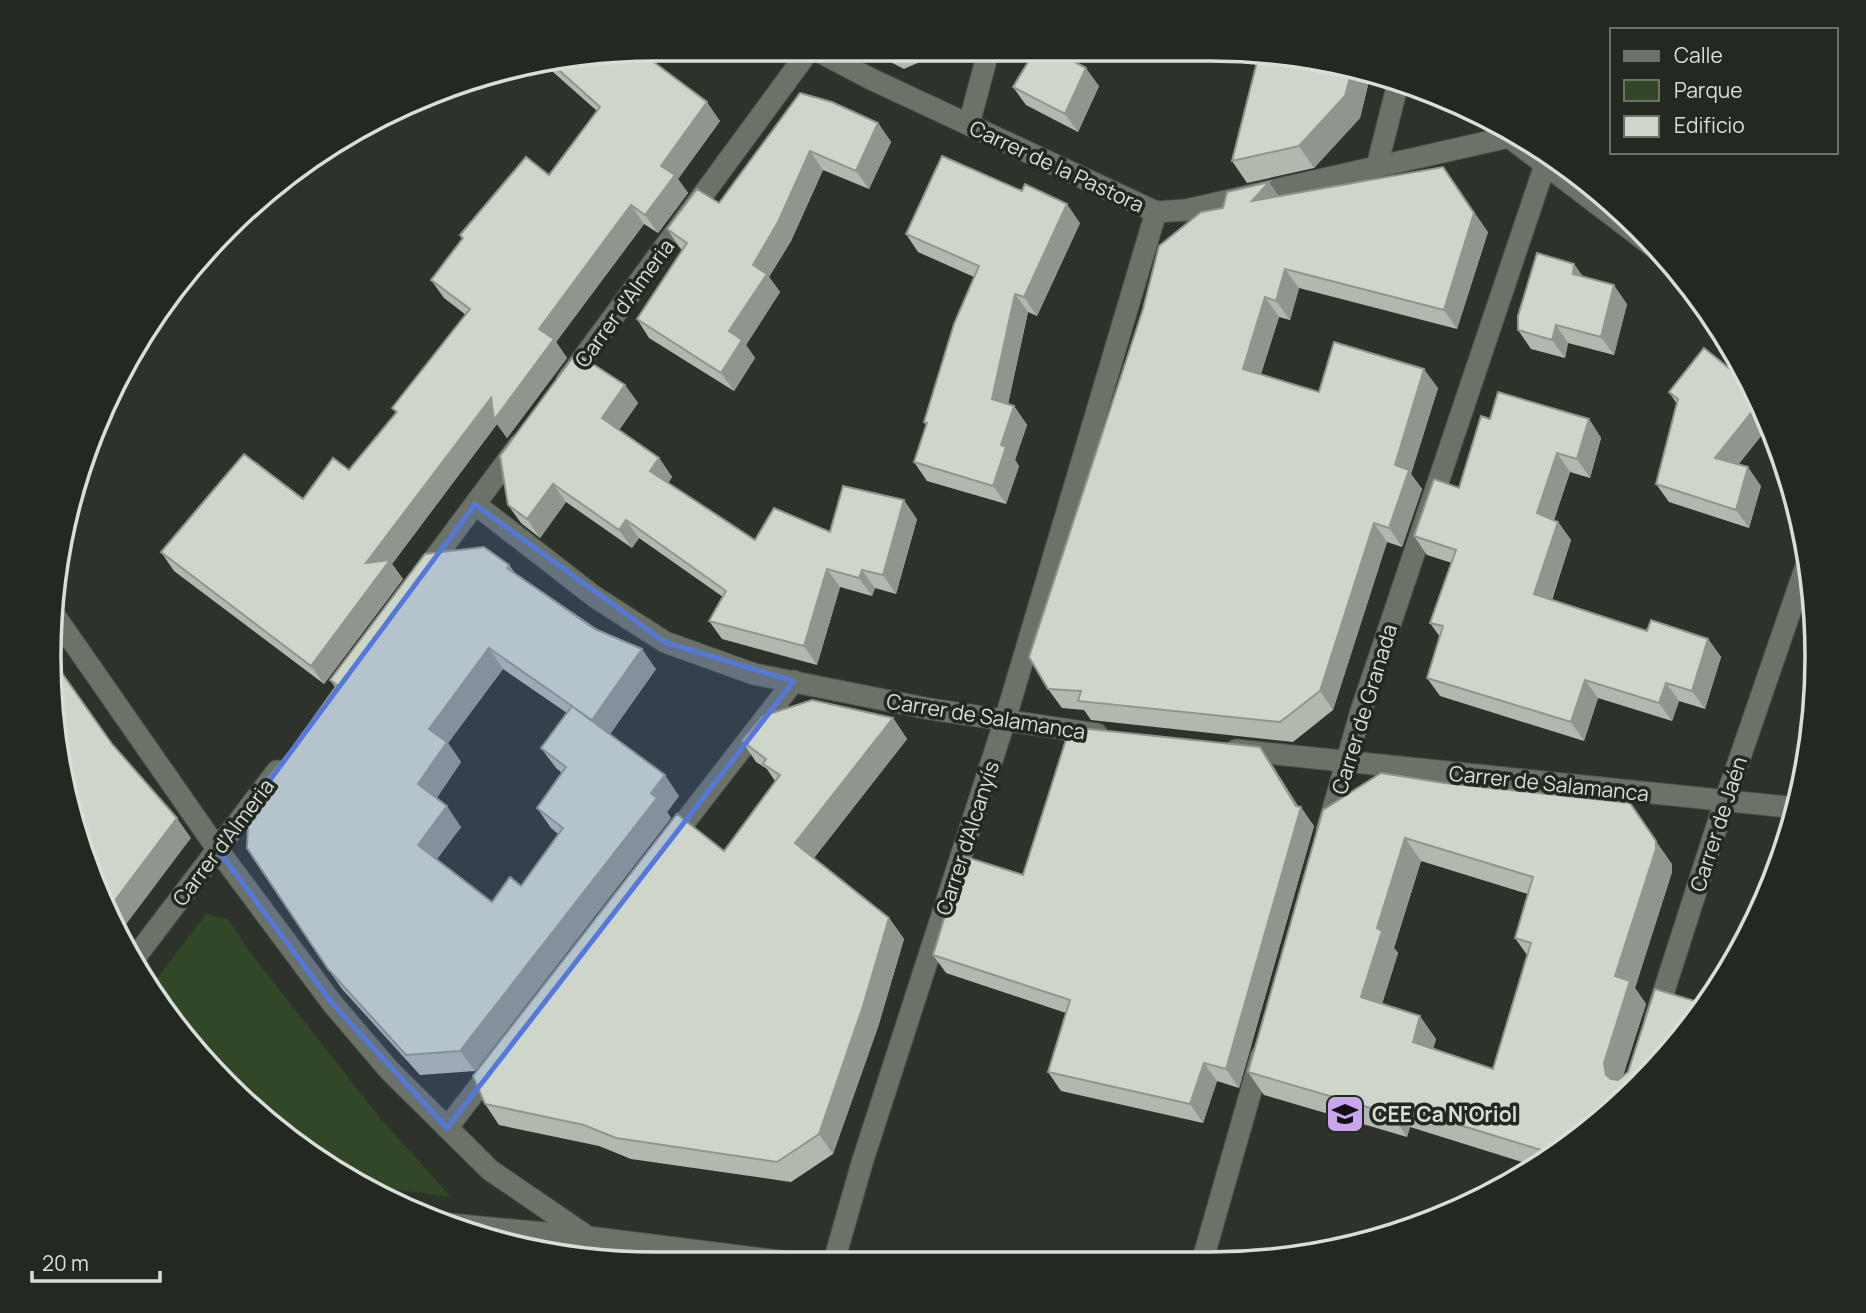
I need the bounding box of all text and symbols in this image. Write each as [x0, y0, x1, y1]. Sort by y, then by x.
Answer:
legend [1610, 28, 1838, 154]
text: Calle [1674, 41, 1723, 69]
text: Parque [1674, 76, 1743, 104]
text: Edificio [1674, 111, 1745, 139]
street label: Carrer de la Pastora [965, 113, 1149, 219]
street label: Carrer d'Almeria [568, 233, 680, 373]
street label: Carrer de Granada [1325, 621, 1403, 797]
street label: Carrer de Salamanca [885, 686, 1087, 746]
street label: Carrer de Jaén [1683, 753, 1753, 895]
street label: Carrer d'Alcanyís [929, 757, 1005, 919]
street label: Carrer de Salamanca [1448, 759, 1650, 807]
street label: Carrer d'Almeria [166, 773, 280, 911]
school or university icon: CEE Ca N'Oriol [1324, 1093, 1366, 1135]
place label: CEE Ca N'Oriol [1372, 1100, 1518, 1128]
scale bar [32, 1240, 159, 1284]
text: 20 m [42, 1249, 89, 1277]

